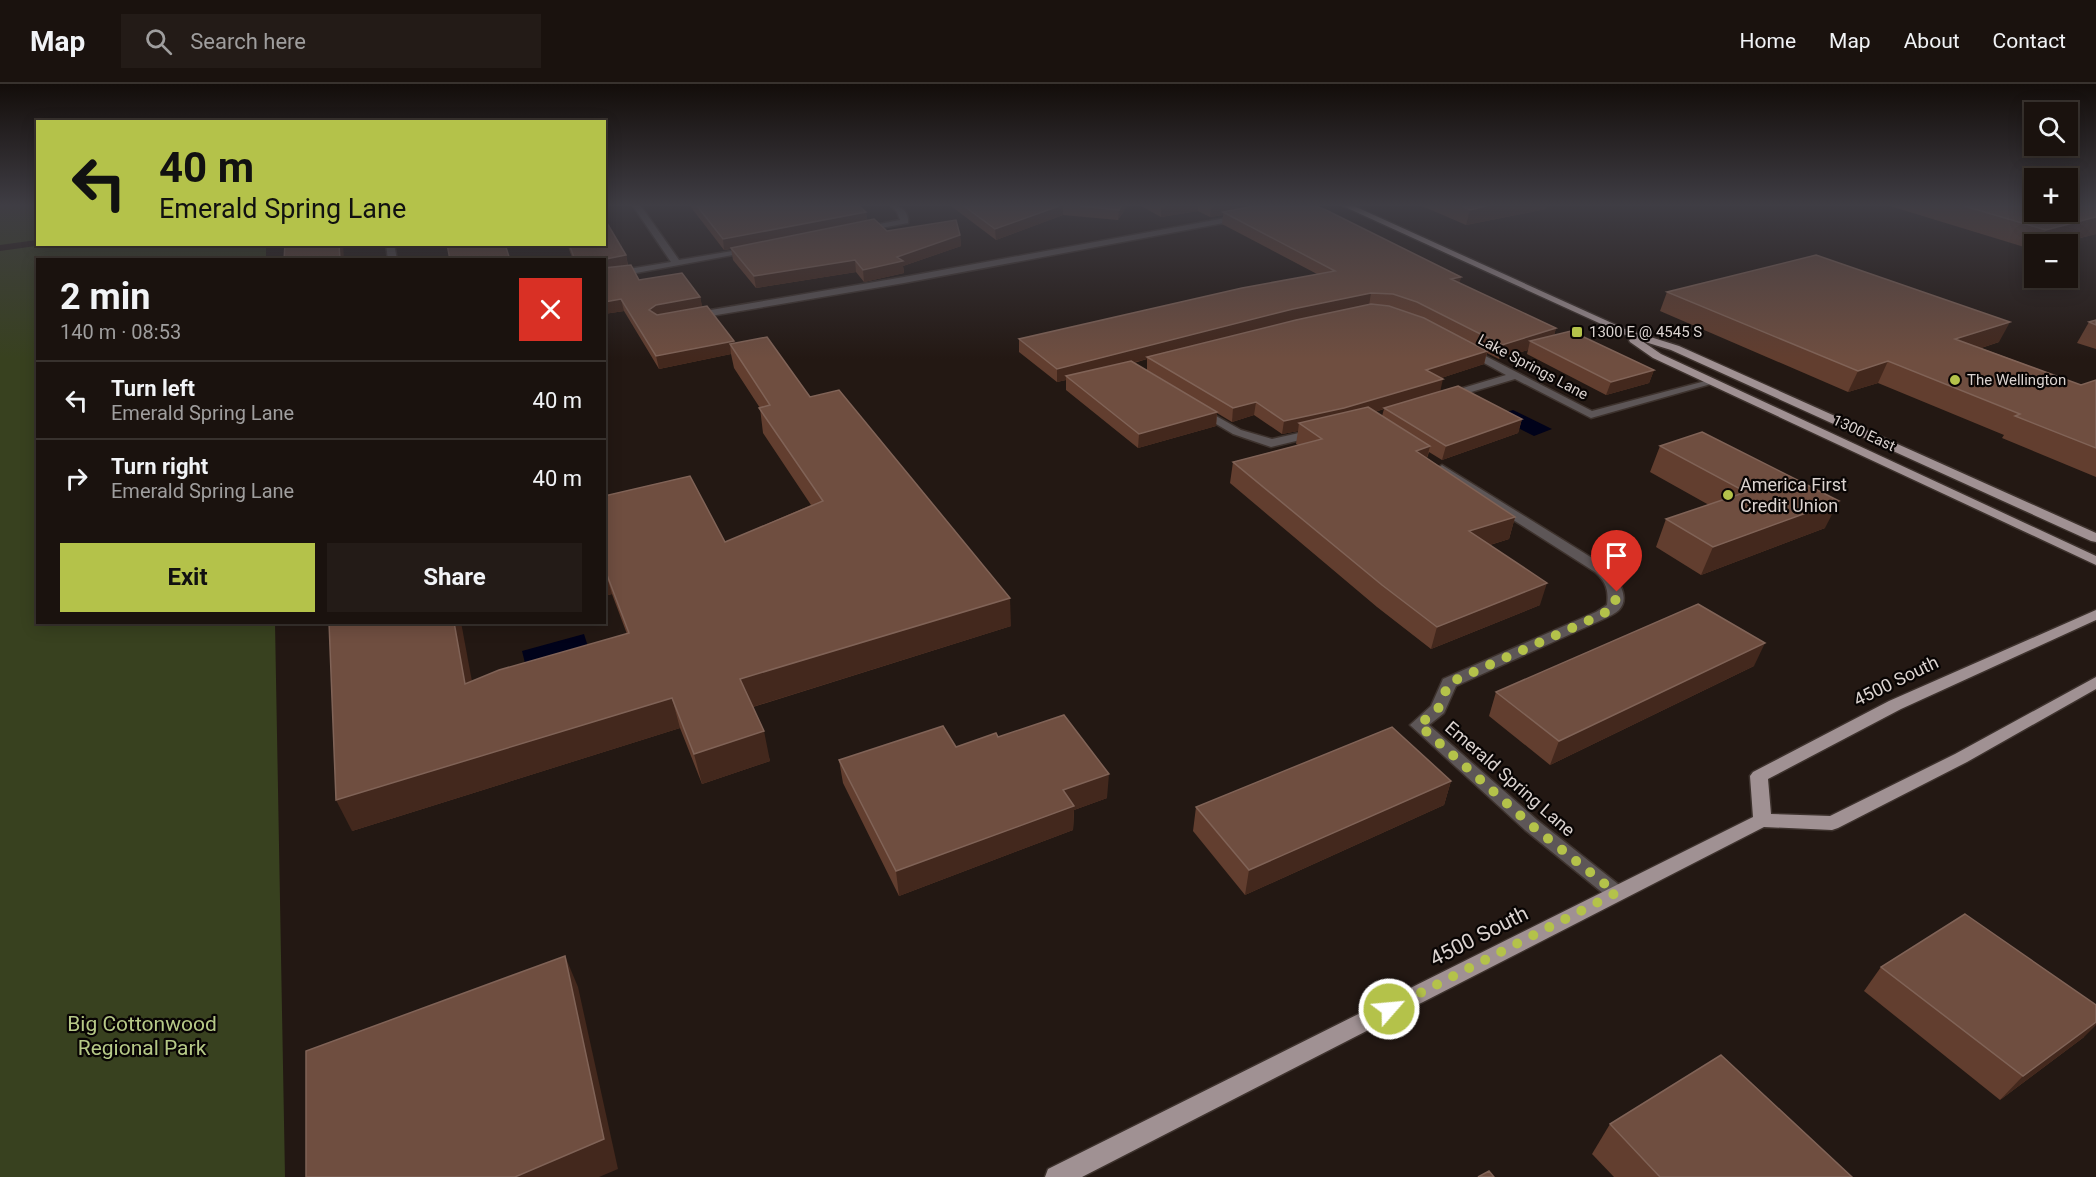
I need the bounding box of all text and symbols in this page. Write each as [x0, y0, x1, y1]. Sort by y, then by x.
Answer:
search box [121, 14, 541, 68]
text: Map [30, 25, 85, 58]
icon: search [142, 25, 175, 58]
text: Search here [190, 29, 306, 54]
text: Home [1740, 29, 1796, 53]
text: Map [1829, 29, 1871, 53]
text: About [1904, 29, 1960, 53]
text: Contact [1993, 29, 2066, 53]
map controls [2024, 102, 2078, 288]
button: search [2024, 102, 2078, 156]
text: 40 m [159, 143, 254, 192]
icon: left [60, 144, 138, 222]
button: + [2024, 168, 2078, 222]
text: Emerald Spring Lane [159, 193, 406, 225]
button: − [2024, 234, 2078, 288]
text: 2 min [60, 276, 151, 318]
button: close [519, 278, 582, 341]
text: 140 m · 08:53 [60, 320, 181, 344]
place label: 1300 E @ 4545 S [1589, 323, 1702, 341]
marker: 1300 E @ 4545 S [1570, 325, 1584, 339]
street label: Lake Springs Lane [1475, 330, 1591, 404]
place label: The Wellington [1967, 371, 2066, 389]
marker: The Wellington [1948, 373, 1962, 387]
text: Turn left [111, 376, 195, 401]
icon: left [60, 384, 93, 417]
text: 40 m [533, 388, 582, 413]
text: Emerald Spring Lane [111, 401, 294, 425]
street label: 1300 East [1830, 411, 1898, 455]
text: Turn right [111, 454, 208, 479]
icon: right [60, 462, 93, 495]
text: 40 m [533, 466, 582, 491]
place label: America First Credit Union [1740, 474, 1847, 516]
text: Emerald Spring Lane [111, 479, 294, 503]
marker: America First Credit Union [1721, 488, 1735, 502]
pin [1591, 530, 1642, 592]
icon: arrive [1600, 539, 1633, 572]
button: Exit [60, 543, 315, 612]
button: Share [327, 543, 582, 612]
street label: 4500 South [1850, 651, 1942, 710]
street label: Emerald Spring Lane [1441, 717, 1579, 841]
street label: 4500 South [1426, 901, 1532, 971]
position arrow [1357, 977, 1421, 1041]
park label: Big Cottonwood Regional Park [67, 1012, 217, 1060]

